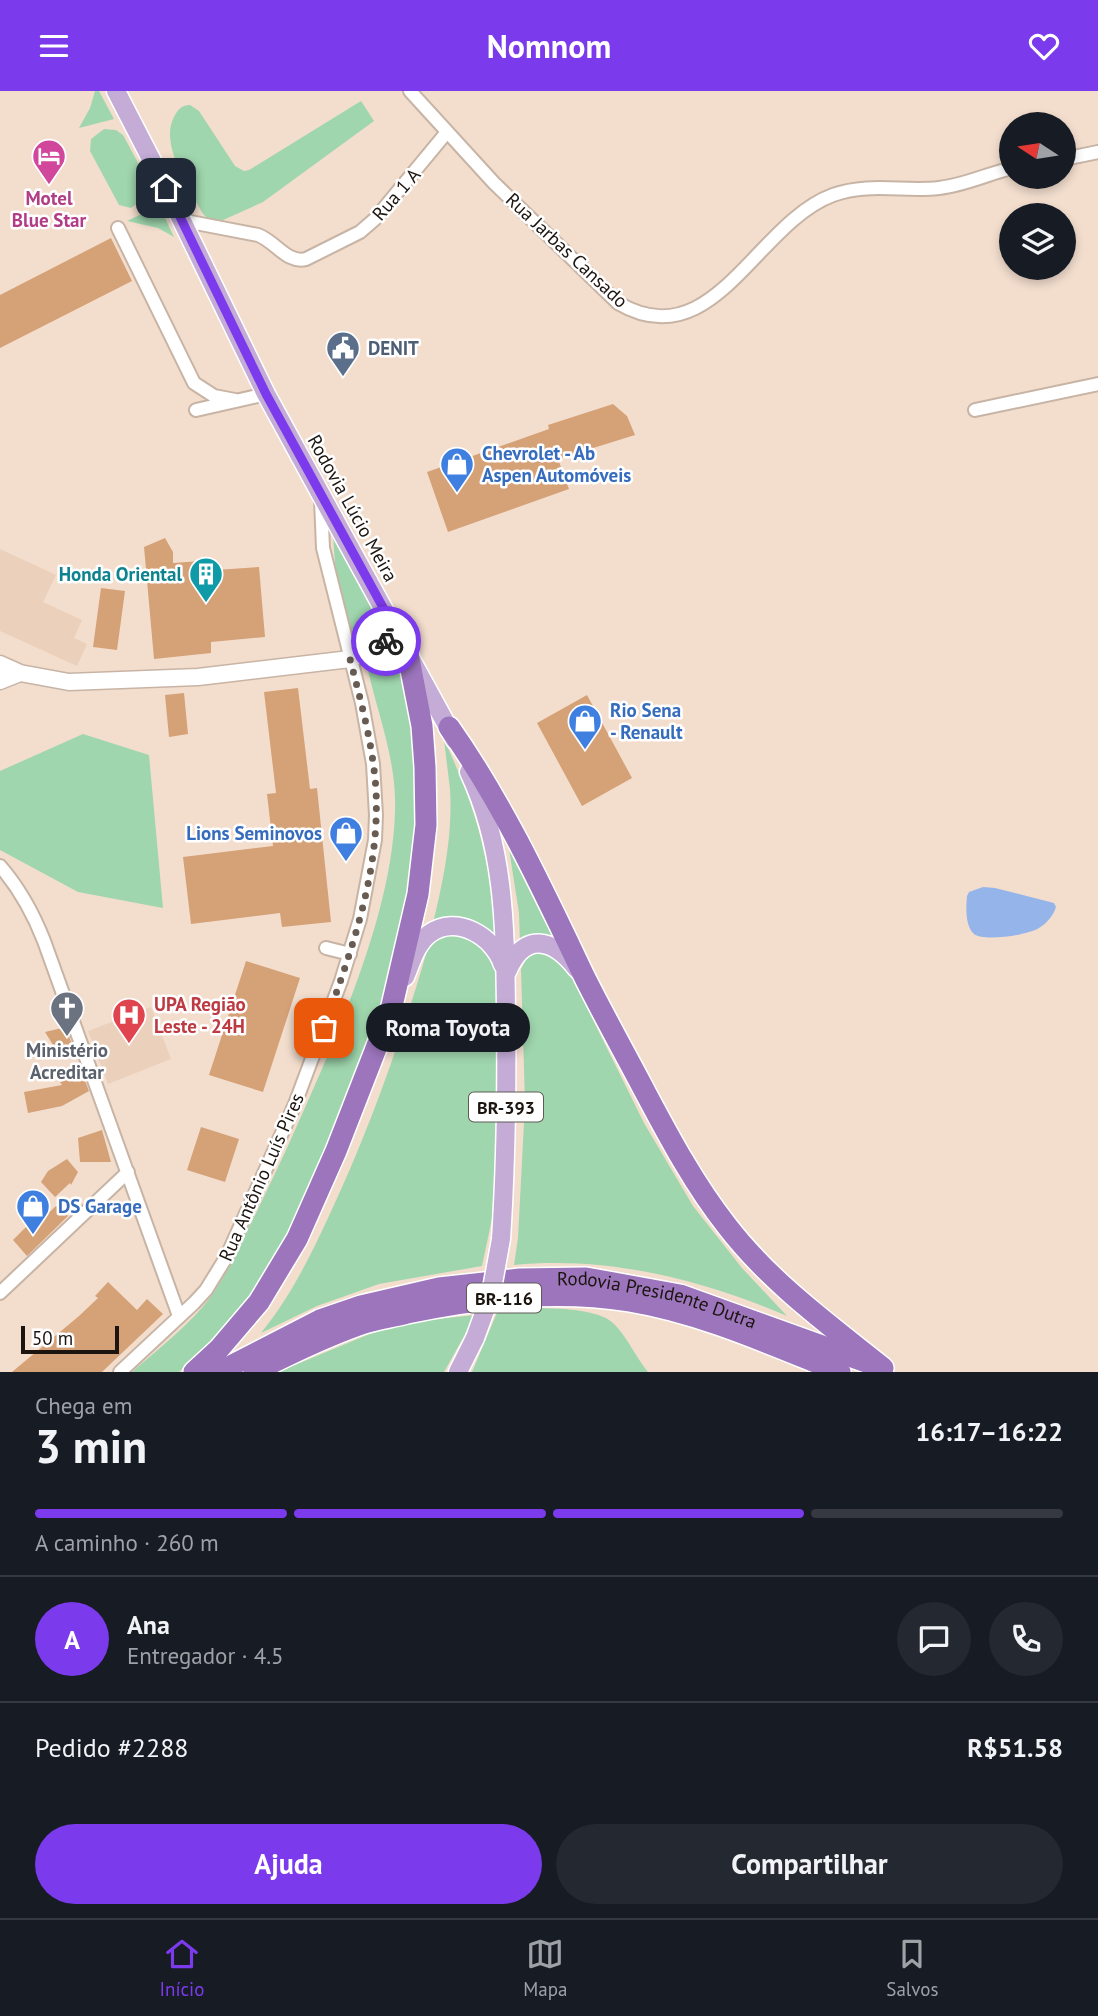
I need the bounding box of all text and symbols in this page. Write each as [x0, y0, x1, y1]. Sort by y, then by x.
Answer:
text: Nomnom [487, 25, 611, 67]
icon: menu [35, 27, 73, 65]
icon: heart [1025, 27, 1063, 65]
north arrow [999, 112, 1076, 189]
map controls [999, 112, 1076, 280]
hotel icon: Motel Blue Star [30, 137, 68, 186]
pin [136, 158, 196, 218]
street label: Rua 1 A [367, 163, 425, 225]
icon: home [147, 169, 185, 207]
place label: Motel Blue Star [12, 186, 86, 232]
street label: Rua Jarbas Cansado [501, 187, 633, 313]
button: layers [999, 203, 1076, 280]
public building icon: DENIT [324, 329, 362, 378]
place label: DENIT [368, 336, 419, 360]
street label: Rodovia Lúcio Meira [303, 430, 403, 586]
place label: Chevrolet - Ab Aspen Automóveis [482, 441, 631, 487]
shop icon: Chevrolet - Ab Aspen Automóveis [438, 445, 476, 494]
building icon: Honda Oriental [187, 555, 225, 604]
place label: Honda Oriental [59, 562, 182, 586]
courier [351, 606, 421, 676]
icon: bike [367, 622, 405, 660]
place label: Rio Sena - Renault [610, 698, 683, 744]
shop icon: Rio Sena - Renault [566, 702, 604, 751]
shop icon: Lions Seminovos [327, 814, 365, 863]
place label: Lions Seminovos [186, 821, 322, 845]
church icon: Ministério Acreditar [48, 989, 86, 1038]
place label: UPA Região Leste - 24H [154, 992, 246, 1038]
hospital icon: UPA Região Leste - 24H [110, 996, 148, 1045]
pin [294, 998, 354, 1058]
callout: Roma Toyota [366, 1003, 530, 1053]
icon: bag [305, 1009, 343, 1047]
text: Roma Toyota [386, 1013, 510, 1042]
place label: Ministério Acreditar [26, 1038, 108, 1084]
street label: Rua Antônio Luís Pires [213, 1089, 309, 1265]
road number: BR-393 [469, 1092, 543, 1121]
shop icon: DS Garage [14, 1187, 52, 1236]
place label: DS Garage [58, 1194, 142, 1218]
street label: Rodovia Presidente Dutra [557, 1266, 760, 1334]
road number: BR-116 [467, 1283, 541, 1313]
scale bar [21, 1323, 119, 1355]
text: 50 m [32, 1326, 73, 1350]
text: Chega em [35, 1391, 132, 1420]
text: 16:17–16:22 [916, 1415, 1063, 1448]
text: 3 min [35, 1416, 147, 1476]
text: A caminho · 260 m [35, 1528, 219, 1557]
button: chat [897, 1602, 971, 1676]
button: phone [989, 1602, 1063, 1676]
text: Ana [127, 1608, 170, 1641]
text: A [64, 1623, 80, 1656]
text: Entregador · 4.5 [127, 1641, 284, 1670]
text: Pedido #2288 [35, 1731, 188, 1764]
text: R$51.58 [967, 1731, 1063, 1764]
button: Ajuda [35, 1824, 542, 1904]
button: Compartilhar [556, 1824, 1063, 1904]
tab: Início [159, 1935, 204, 2001]
tab: Mapa [523, 1935, 567, 2001]
tab: Salvos [886, 1935, 939, 2001]

